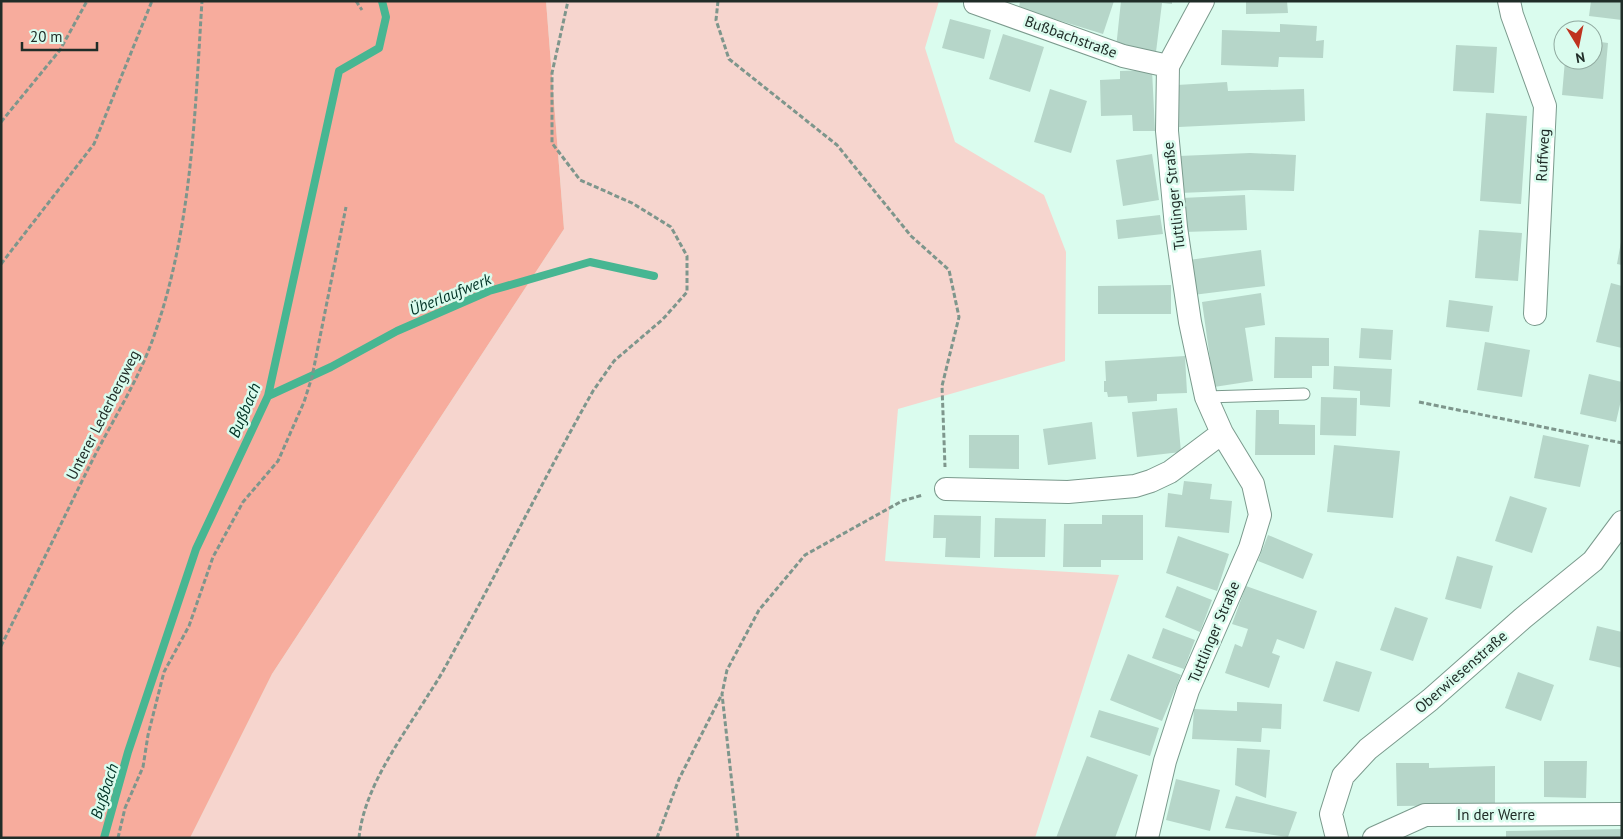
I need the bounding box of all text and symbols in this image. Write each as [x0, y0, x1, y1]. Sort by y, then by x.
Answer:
street label: Bußbachstraße [1022, 11, 1120, 62]
scale bar [22, 20, 98, 52]
north arrow [1553, 20, 1603, 70]
text: 20 m [30, 27, 63, 46]
text: N [1574, 48, 1586, 67]
street label: Ruffweg [1532, 128, 1553, 182]
street label: Tuttlinger Straße [1158, 141, 1189, 251]
water label: Überlaufwerk [406, 268, 495, 320]
street label: Unterer Lederbergweg [62, 347, 143, 483]
water label: Bußbach [224, 380, 264, 440]
street label: Tuttlinger Straße [1184, 578, 1243, 685]
street label: Oberwiesenstraße [1411, 626, 1511, 717]
water label: Bußbach [86, 761, 122, 821]
street label: In der Werre [1457, 805, 1535, 824]

